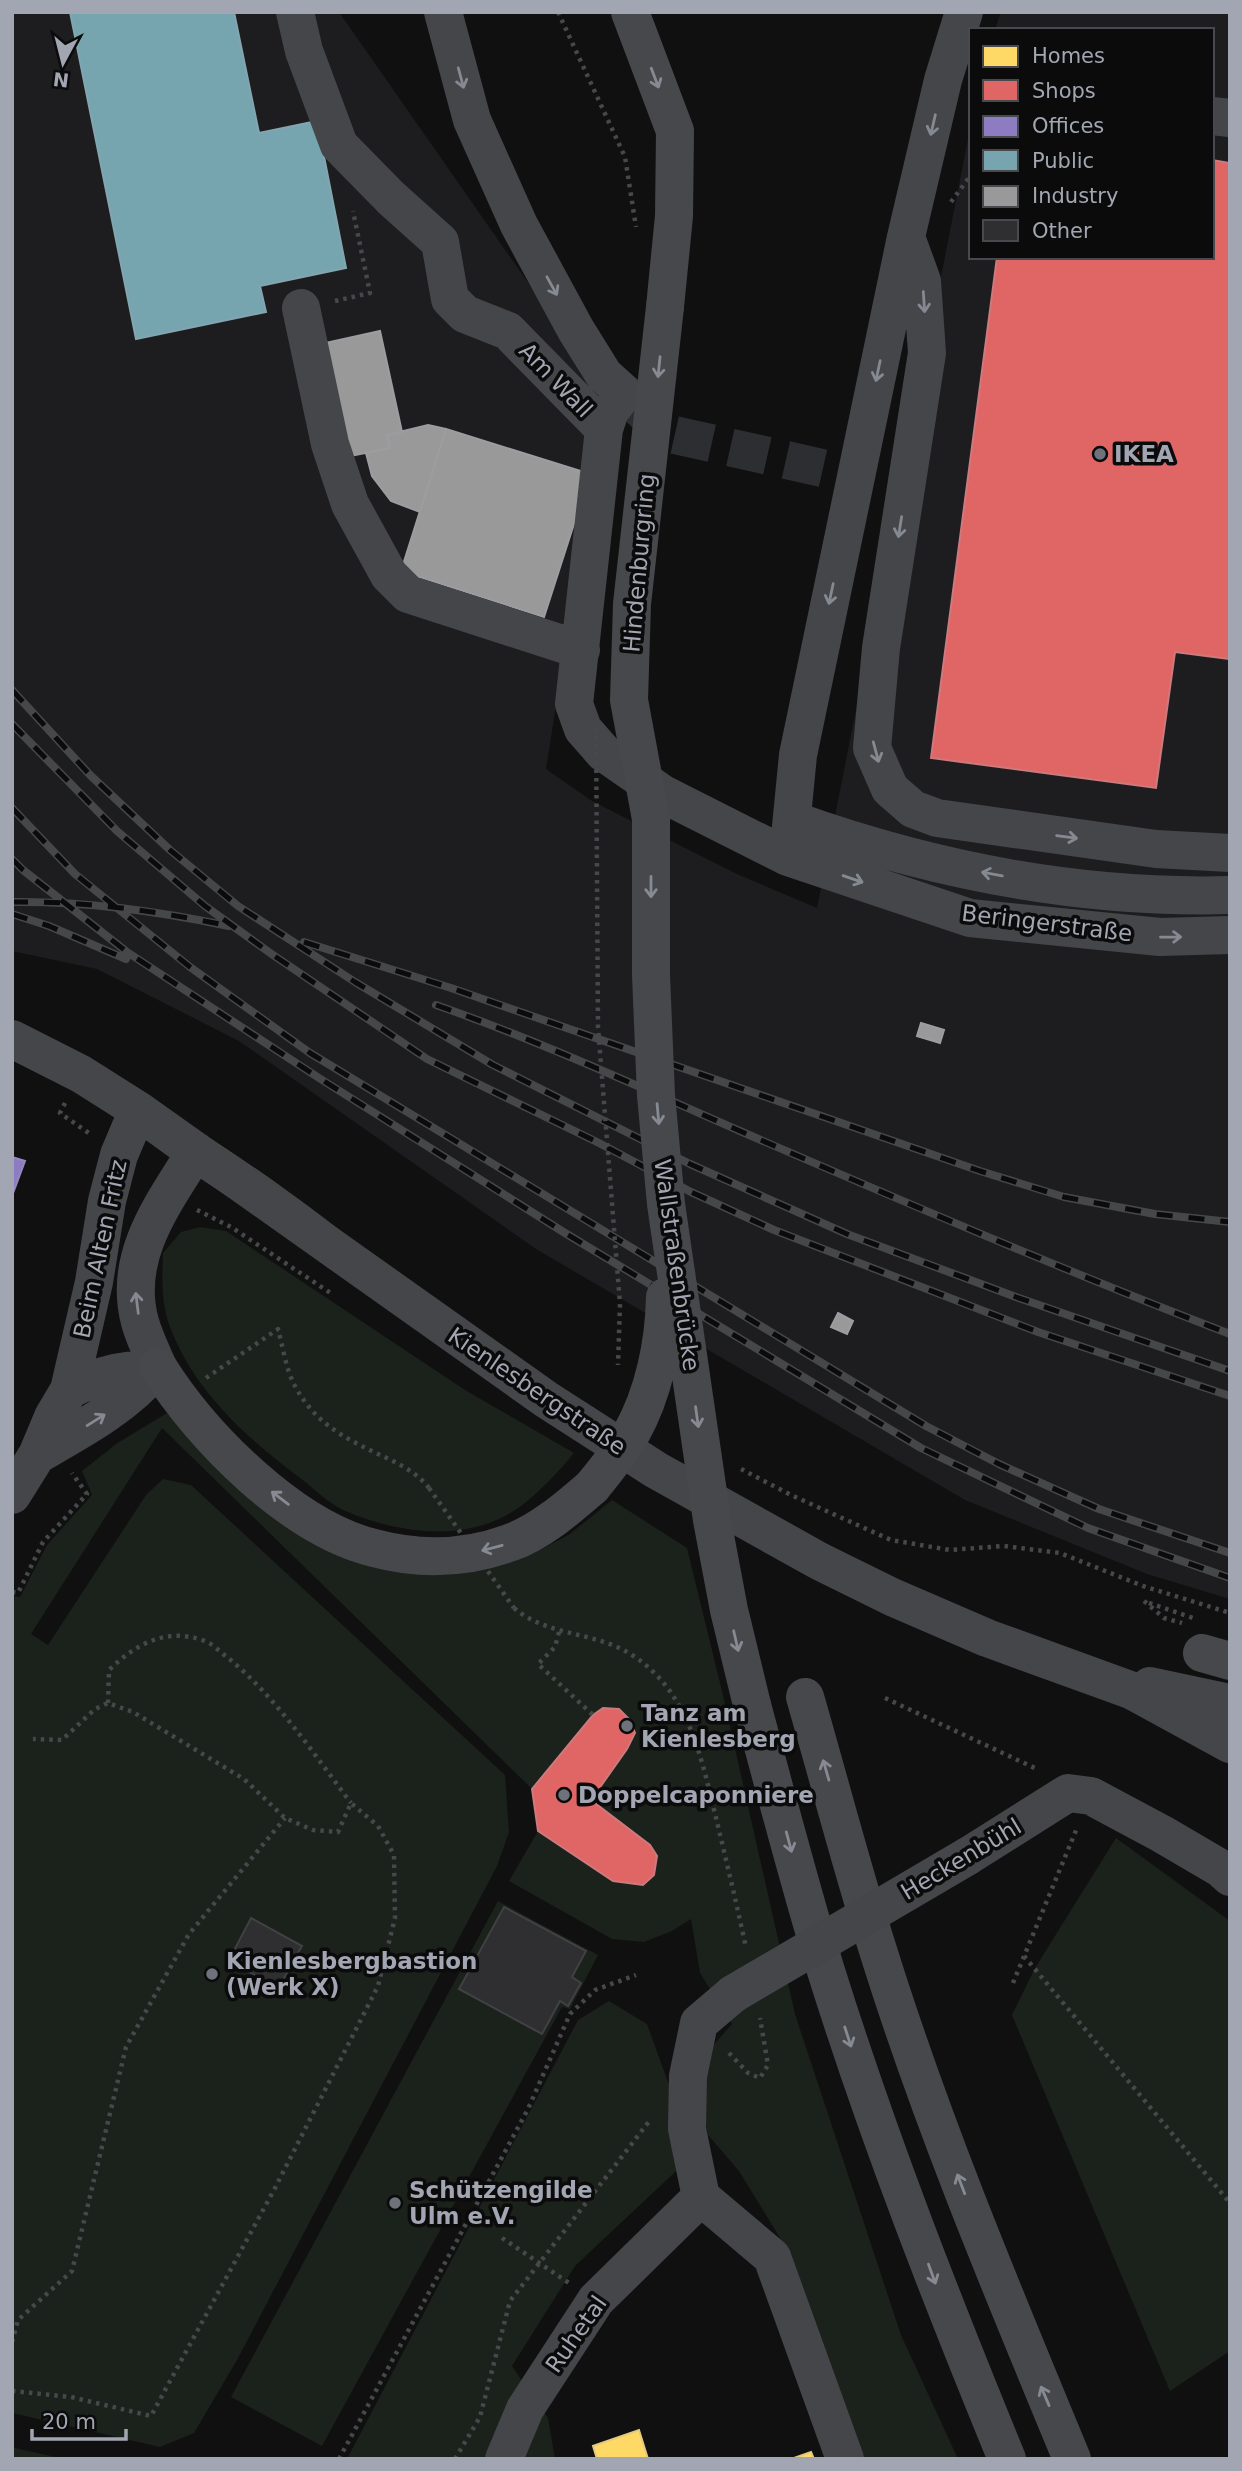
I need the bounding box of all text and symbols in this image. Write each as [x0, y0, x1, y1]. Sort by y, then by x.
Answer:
north arrow [28, 28, 98, 98]
legend [969, 28, 1214, 259]
text: Homes [1032, 44, 1105, 68]
one-way arrow [455, 66, 468, 89]
one-way arrow [649, 66, 662, 88]
text: N [52, 68, 70, 92]
text: Shops [1032, 79, 1096, 103]
one-way arrow [926, 113, 939, 136]
text: Offices [1032, 114, 1104, 138]
text: Public [1032, 149, 1094, 173]
text: Industry [1032, 184, 1118, 208]
text: Other [1032, 219, 1092, 243]
one-way arrow [545, 275, 559, 295]
one-way arrow [918, 290, 931, 313]
street label: Am Wall [514, 337, 598, 423]
one-way arrow [652, 356, 665, 378]
one-way arrow [871, 359, 885, 382]
place label: IKEA [1114, 441, 1174, 467]
marker: IKEA [1092, 446, 1108, 462]
street label: Hindenburgring [618, 472, 660, 654]
one-way arrow [893, 515, 906, 538]
one-way arrow [824, 582, 838, 605]
one-way arrow [870, 741, 883, 763]
one-way arrow [1055, 830, 1078, 843]
one-way arrow [981, 866, 1004, 880]
one-way arrow [842, 874, 864, 886]
one-way arrow [644, 875, 658, 898]
street label: Beringerstraße [960, 900, 1134, 946]
one-way arrow [1159, 930, 1182, 943]
one-way arrow [652, 1102, 665, 1125]
street label: Beim Alten Fritz [68, 1157, 132, 1341]
street label: Wallstraßenbrücke [649, 1157, 705, 1373]
one-way arrow [131, 1292, 144, 1315]
street label: Kienlesbergstraße [443, 1322, 631, 1460]
one-way arrow [691, 1405, 704, 1427]
one-way arrow [86, 1413, 105, 1428]
one-way arrow [271, 1490, 289, 1505]
one-way arrow [481, 1542, 504, 1555]
one-way arrow [730, 1629, 743, 1652]
place label: Tanz am Kienlesberg [641, 1700, 796, 1752]
marker: Tanz am Kienlesberg [619, 1718, 635, 1734]
one-way arrow [818, 1760, 831, 1782]
place label: Doppelcaponniere [578, 1782, 814, 1808]
marker: Doppelcaponniere [556, 1787, 572, 1803]
street label: Heckenbühl [896, 1813, 1026, 1905]
one-way arrow [783, 1830, 796, 1853]
place label: Kienlesbergbastion (Werk X) [226, 1948, 477, 2000]
marker: Kienlesbergbastion (Werk X) [204, 1966, 220, 1982]
one-way arrow [843, 2025, 855, 2047]
one-way arrow [954, 2174, 966, 2196]
place label: Schützengilde Ulm e.V. [409, 2177, 593, 2229]
marker: Schützengilde Ulm e.V. [387, 2195, 403, 2211]
one-way arrow [927, 2263, 939, 2285]
street label: Ruhetal [540, 2291, 612, 2377]
one-way arrow [1038, 2385, 1051, 2407]
scale bar [32, 2398, 126, 2442]
text: 20 m [42, 2410, 96, 2434]

